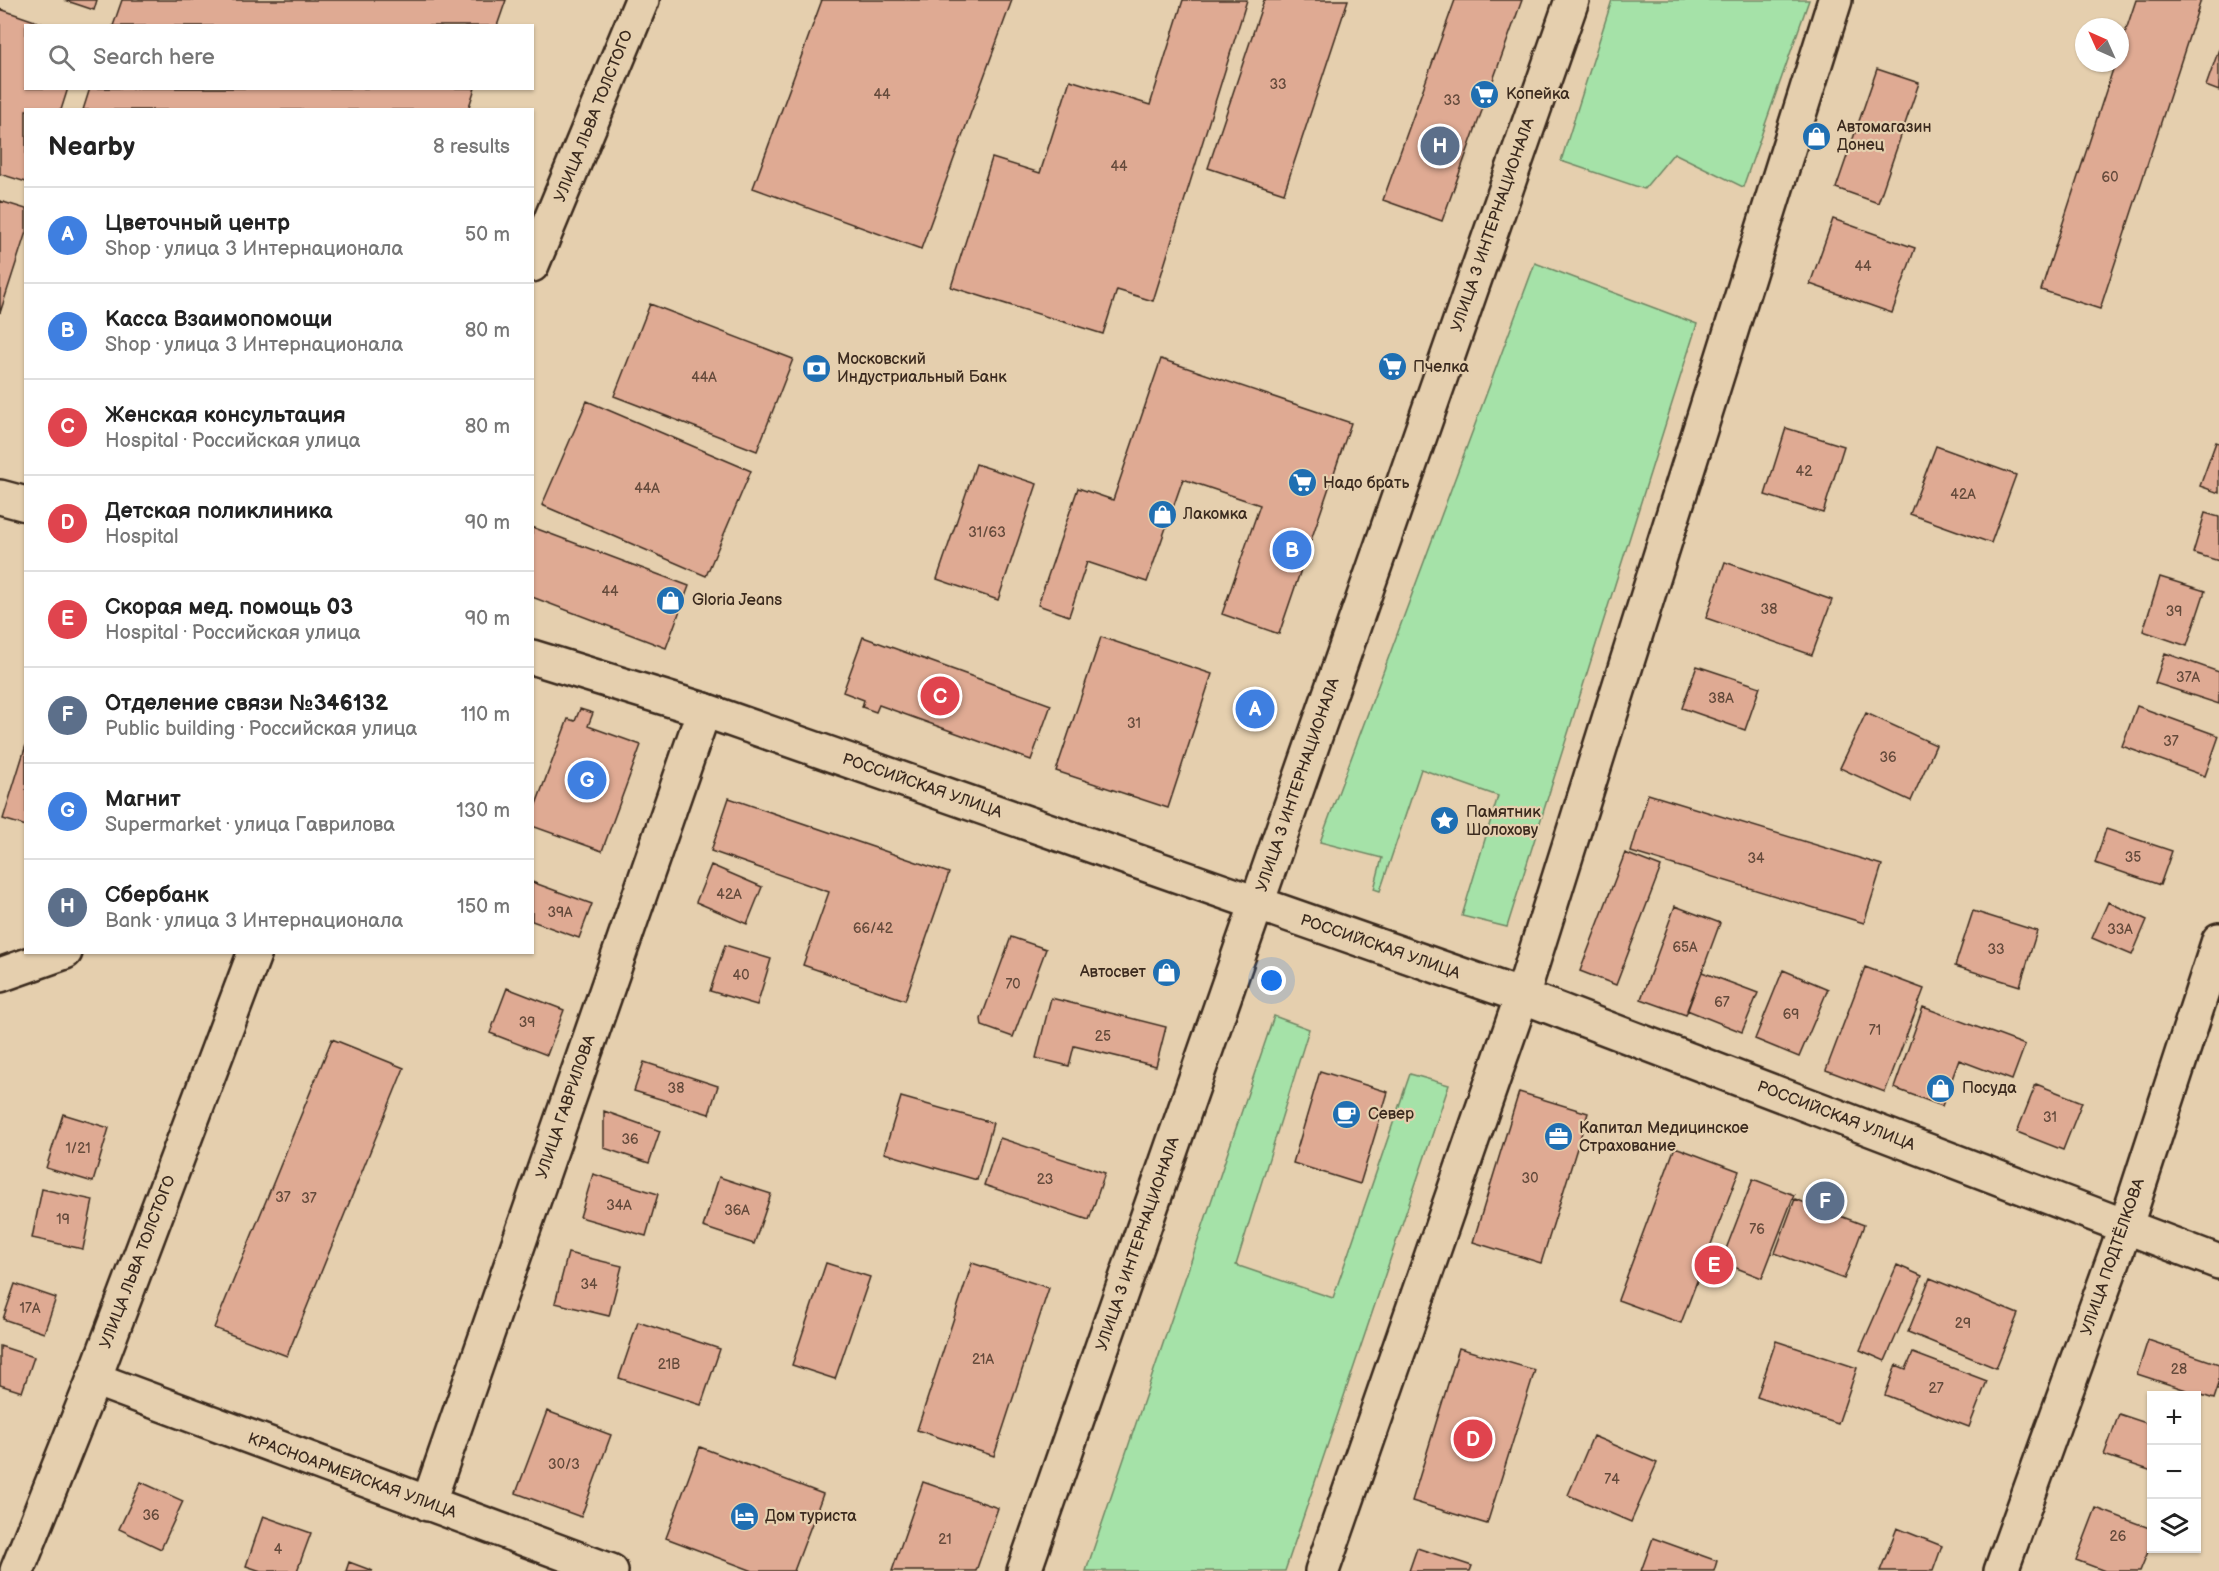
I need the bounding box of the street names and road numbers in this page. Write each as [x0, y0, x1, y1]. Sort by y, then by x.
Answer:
street label: УЛИЦА ЛЬВА ТОЛСТОГО [551, 27, 637, 205]
street label: УЛИЦА 3 ИНТЕРНАЦИОНАЛА [1447, 115, 1539, 334]
street label: УЛИЦА 3 ИНТЕРНАЦИОНАЛА [1252, 675, 1344, 894]
street label: РОССИЙСКАЯ УЛИЦА [840, 750, 1005, 822]
street label: РОССИЙСКАЯ УЛИЦА [1298, 911, 1463, 983]
street label: УЛИЦА ГАВРИЛОВА [532, 1032, 600, 1181]
street label: РОССИЙСКАЯ УЛИЦА [1754, 1077, 1918, 1155]
street label: УЛИЦА 3 ИНТЕРНАЦИОНАЛА [1092, 1134, 1184, 1353]
street label: УЛИЦА ЛЬВА ТОЛСТОГО [96, 1172, 180, 1351]
street label: УЛИЦА ПОДТЁЛКОВА [2076, 1175, 2149, 1338]
street label: КРАСНОАРМЕЙСКАЯ УЛИЦА [245, 1429, 459, 1523]

